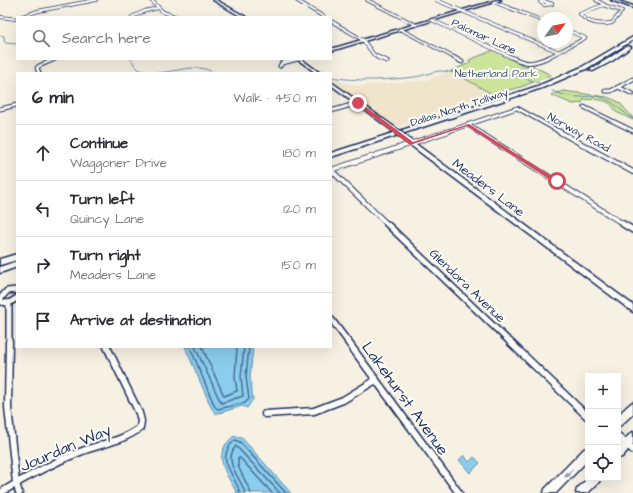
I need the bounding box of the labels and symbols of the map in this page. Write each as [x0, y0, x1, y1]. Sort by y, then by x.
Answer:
north arrow [537, 12, 573, 48]
street label: Palomar Lane [449, 15, 519, 58]
park label: Netherland Park [454, 66, 538, 81]
street label: Dallas North Tollway [408, 85, 510, 131]
route end [349, 94, 367, 112]
street label: Norway Road [544, 109, 613, 157]
street label: Meaders Lane [449, 155, 528, 221]
route start [548, 172, 566, 190]
street label: Glendora Avenue [425, 245, 509, 327]
street label: Lakehurst Avenue [356, 337, 454, 460]
street label: Jourdan Way [16, 419, 115, 478]
one-way arrow [564, 468, 573, 478]

